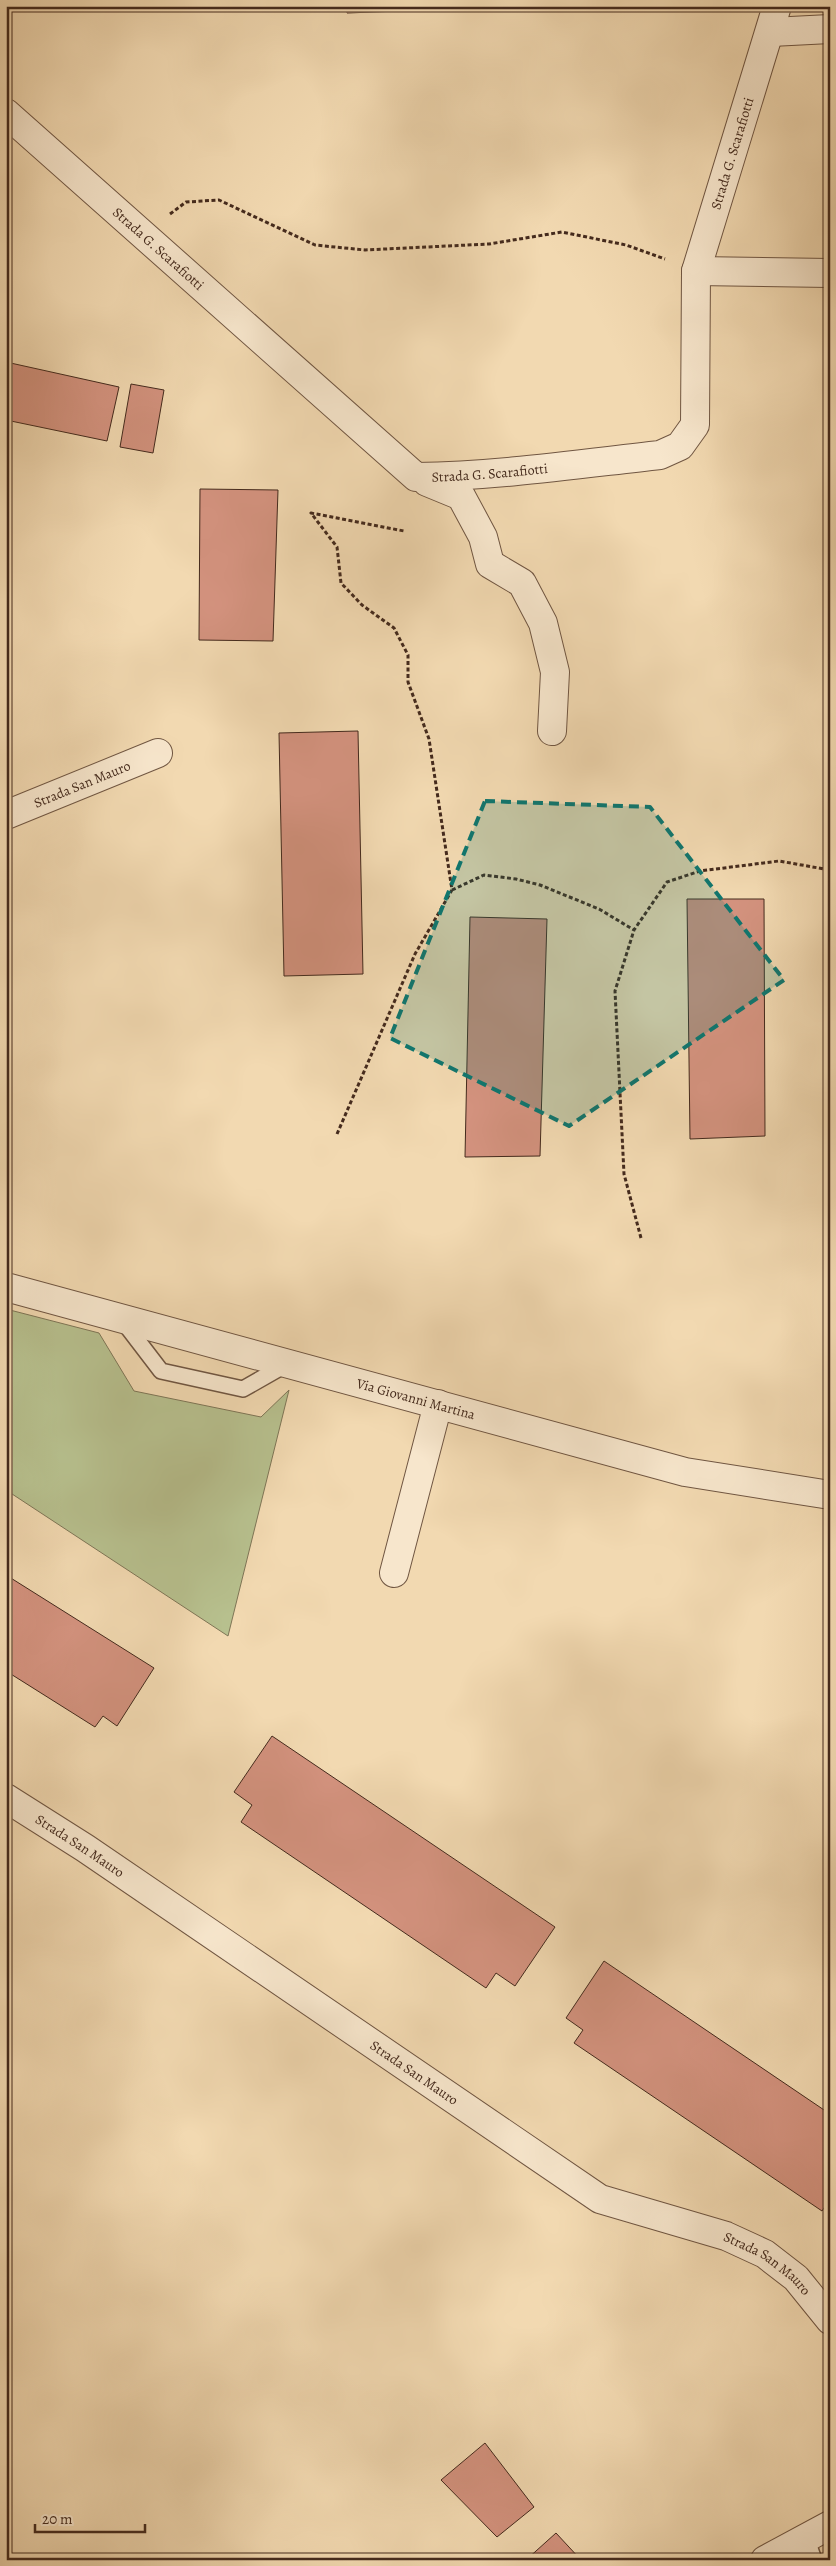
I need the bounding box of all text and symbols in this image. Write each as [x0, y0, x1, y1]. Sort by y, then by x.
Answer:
street label: Strada G. Scarafiotti [706, 95, 759, 212]
street label: Strada G. Scarafiotti [108, 203, 208, 295]
street label: Strada G. Scarafiotti [431, 459, 549, 487]
street label: Strada San Mauro [31, 756, 133, 813]
street label: Via Giovanni Martina [354, 1374, 478, 1425]
street label: Strada San Mauro [32, 1810, 128, 1882]
street label: Strada San Mauro [366, 2036, 462, 2110]
street label: Strada San Mauro [720, 2227, 815, 2299]
scale bar [35, 2501, 145, 2533]
text: 20 m [42, 2509, 73, 2529]

